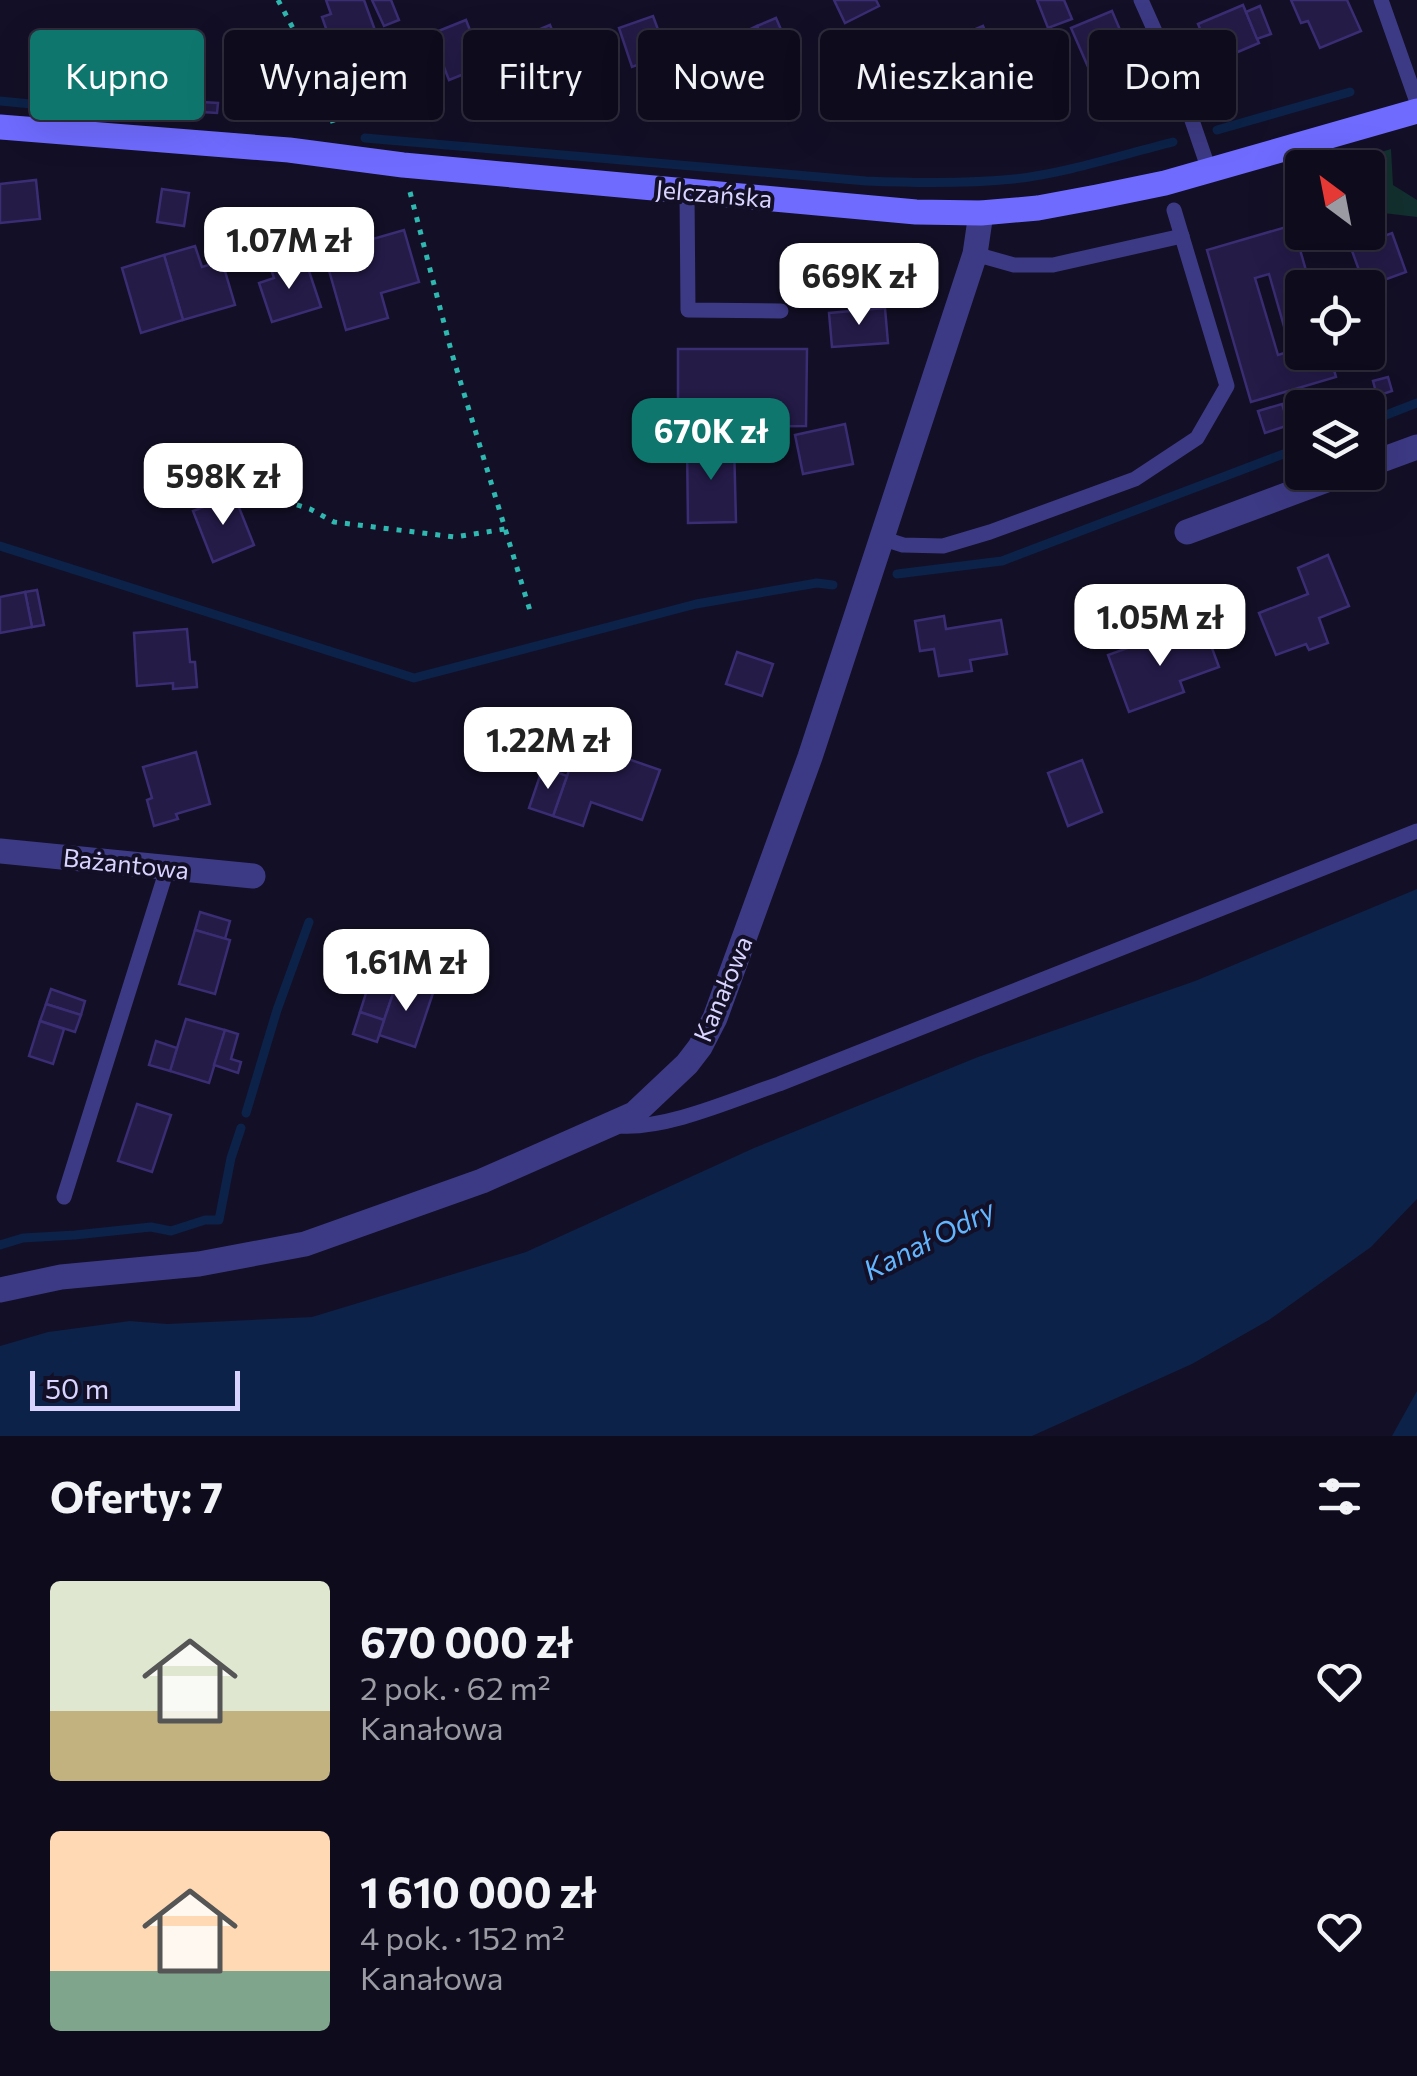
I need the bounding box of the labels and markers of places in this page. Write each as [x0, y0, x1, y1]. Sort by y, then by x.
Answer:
pin: 1.07M zł [186, 207, 392, 292]
pin: 669K zł [767, 243, 951, 328]
pin: 670K zł [619, 398, 803, 483]
pin: 598K zł [131, 443, 315, 528]
pin: 1.05M zł [1057, 584, 1263, 669]
pin: 1.22M zł [445, 707, 651, 792]
pin: 1.61M zł [303, 929, 509, 1014]

